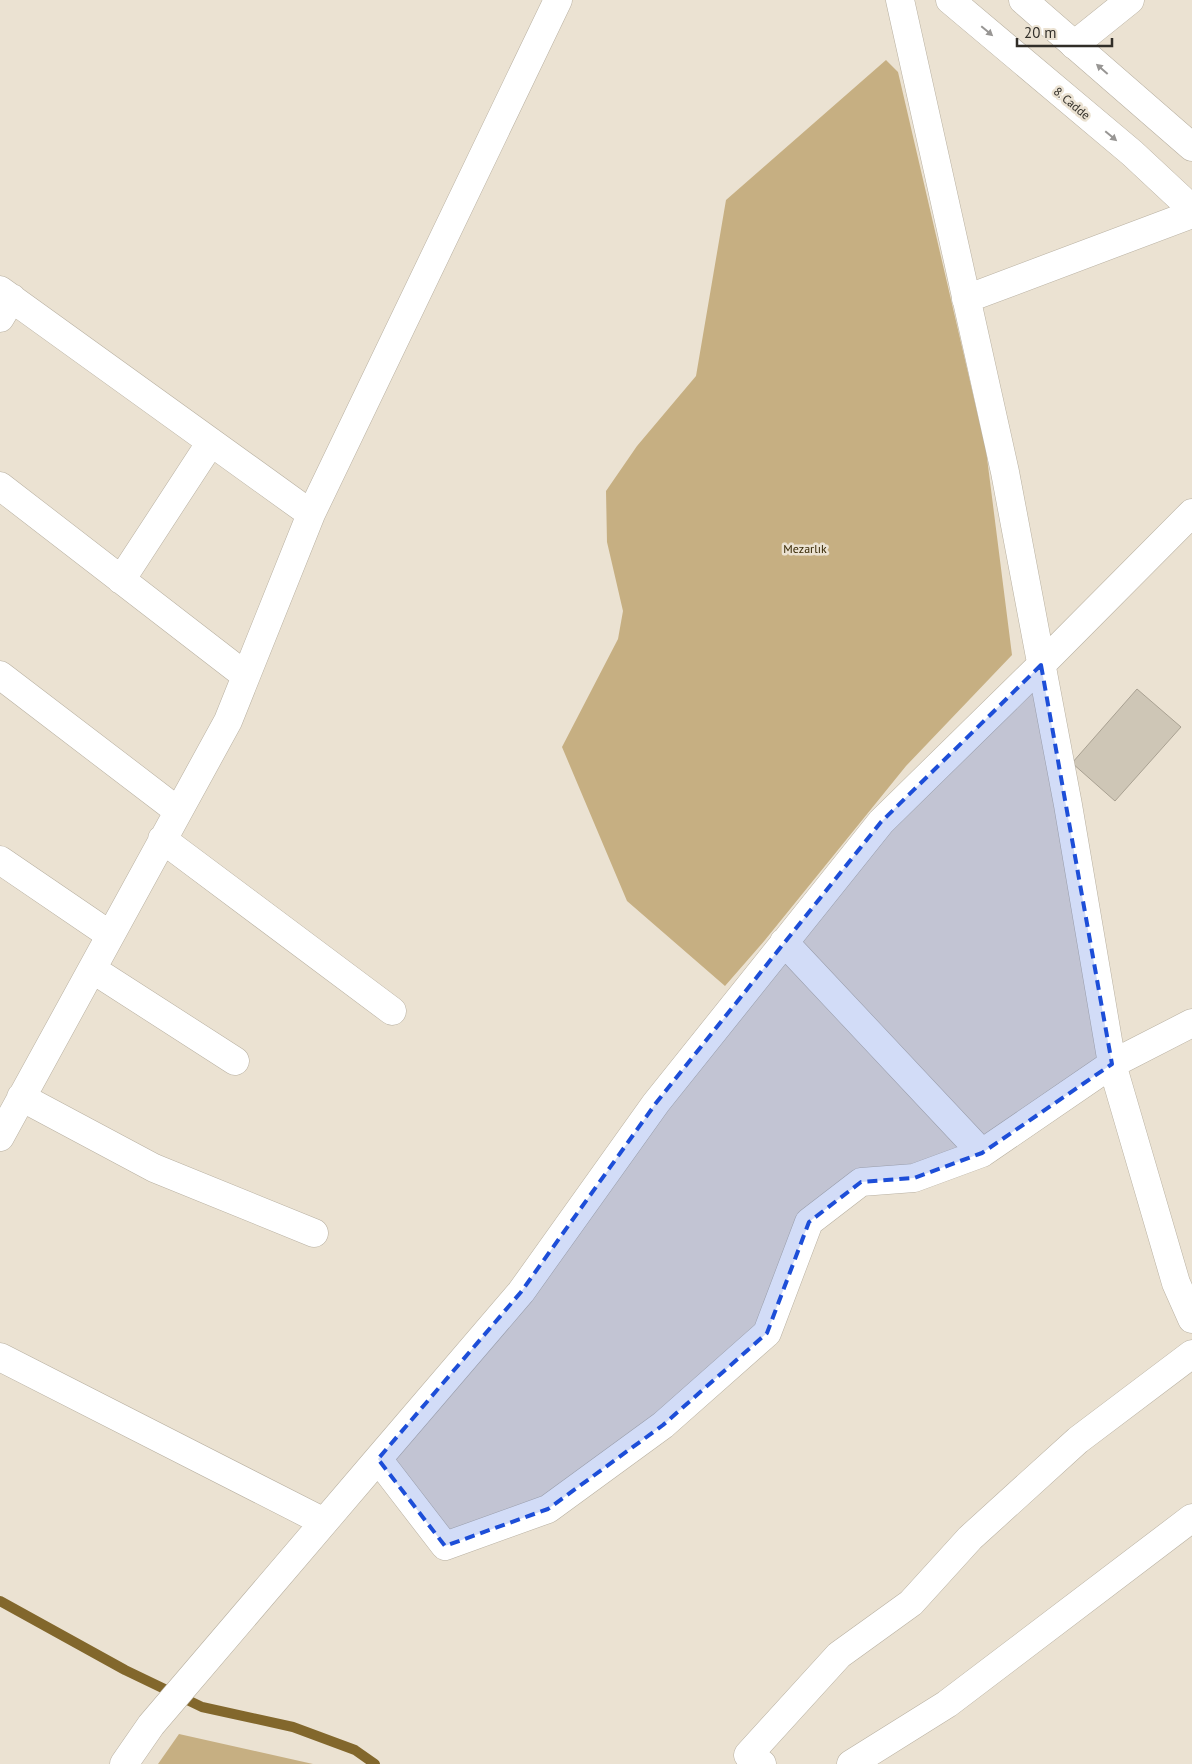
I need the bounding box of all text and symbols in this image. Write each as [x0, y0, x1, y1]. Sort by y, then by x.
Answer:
scale bar [1017, 15, 1112, 47]
text: 20 m [1024, 23, 1057, 42]
one-way arrow [980, 26, 993, 37]
one-way arrow [1097, 63, 1109, 75]
street label: 8. Cadde [1051, 83, 1093, 123]
one-way arrow [1105, 130, 1117, 141]
park label: Mezarlık [783, 541, 827, 556]

